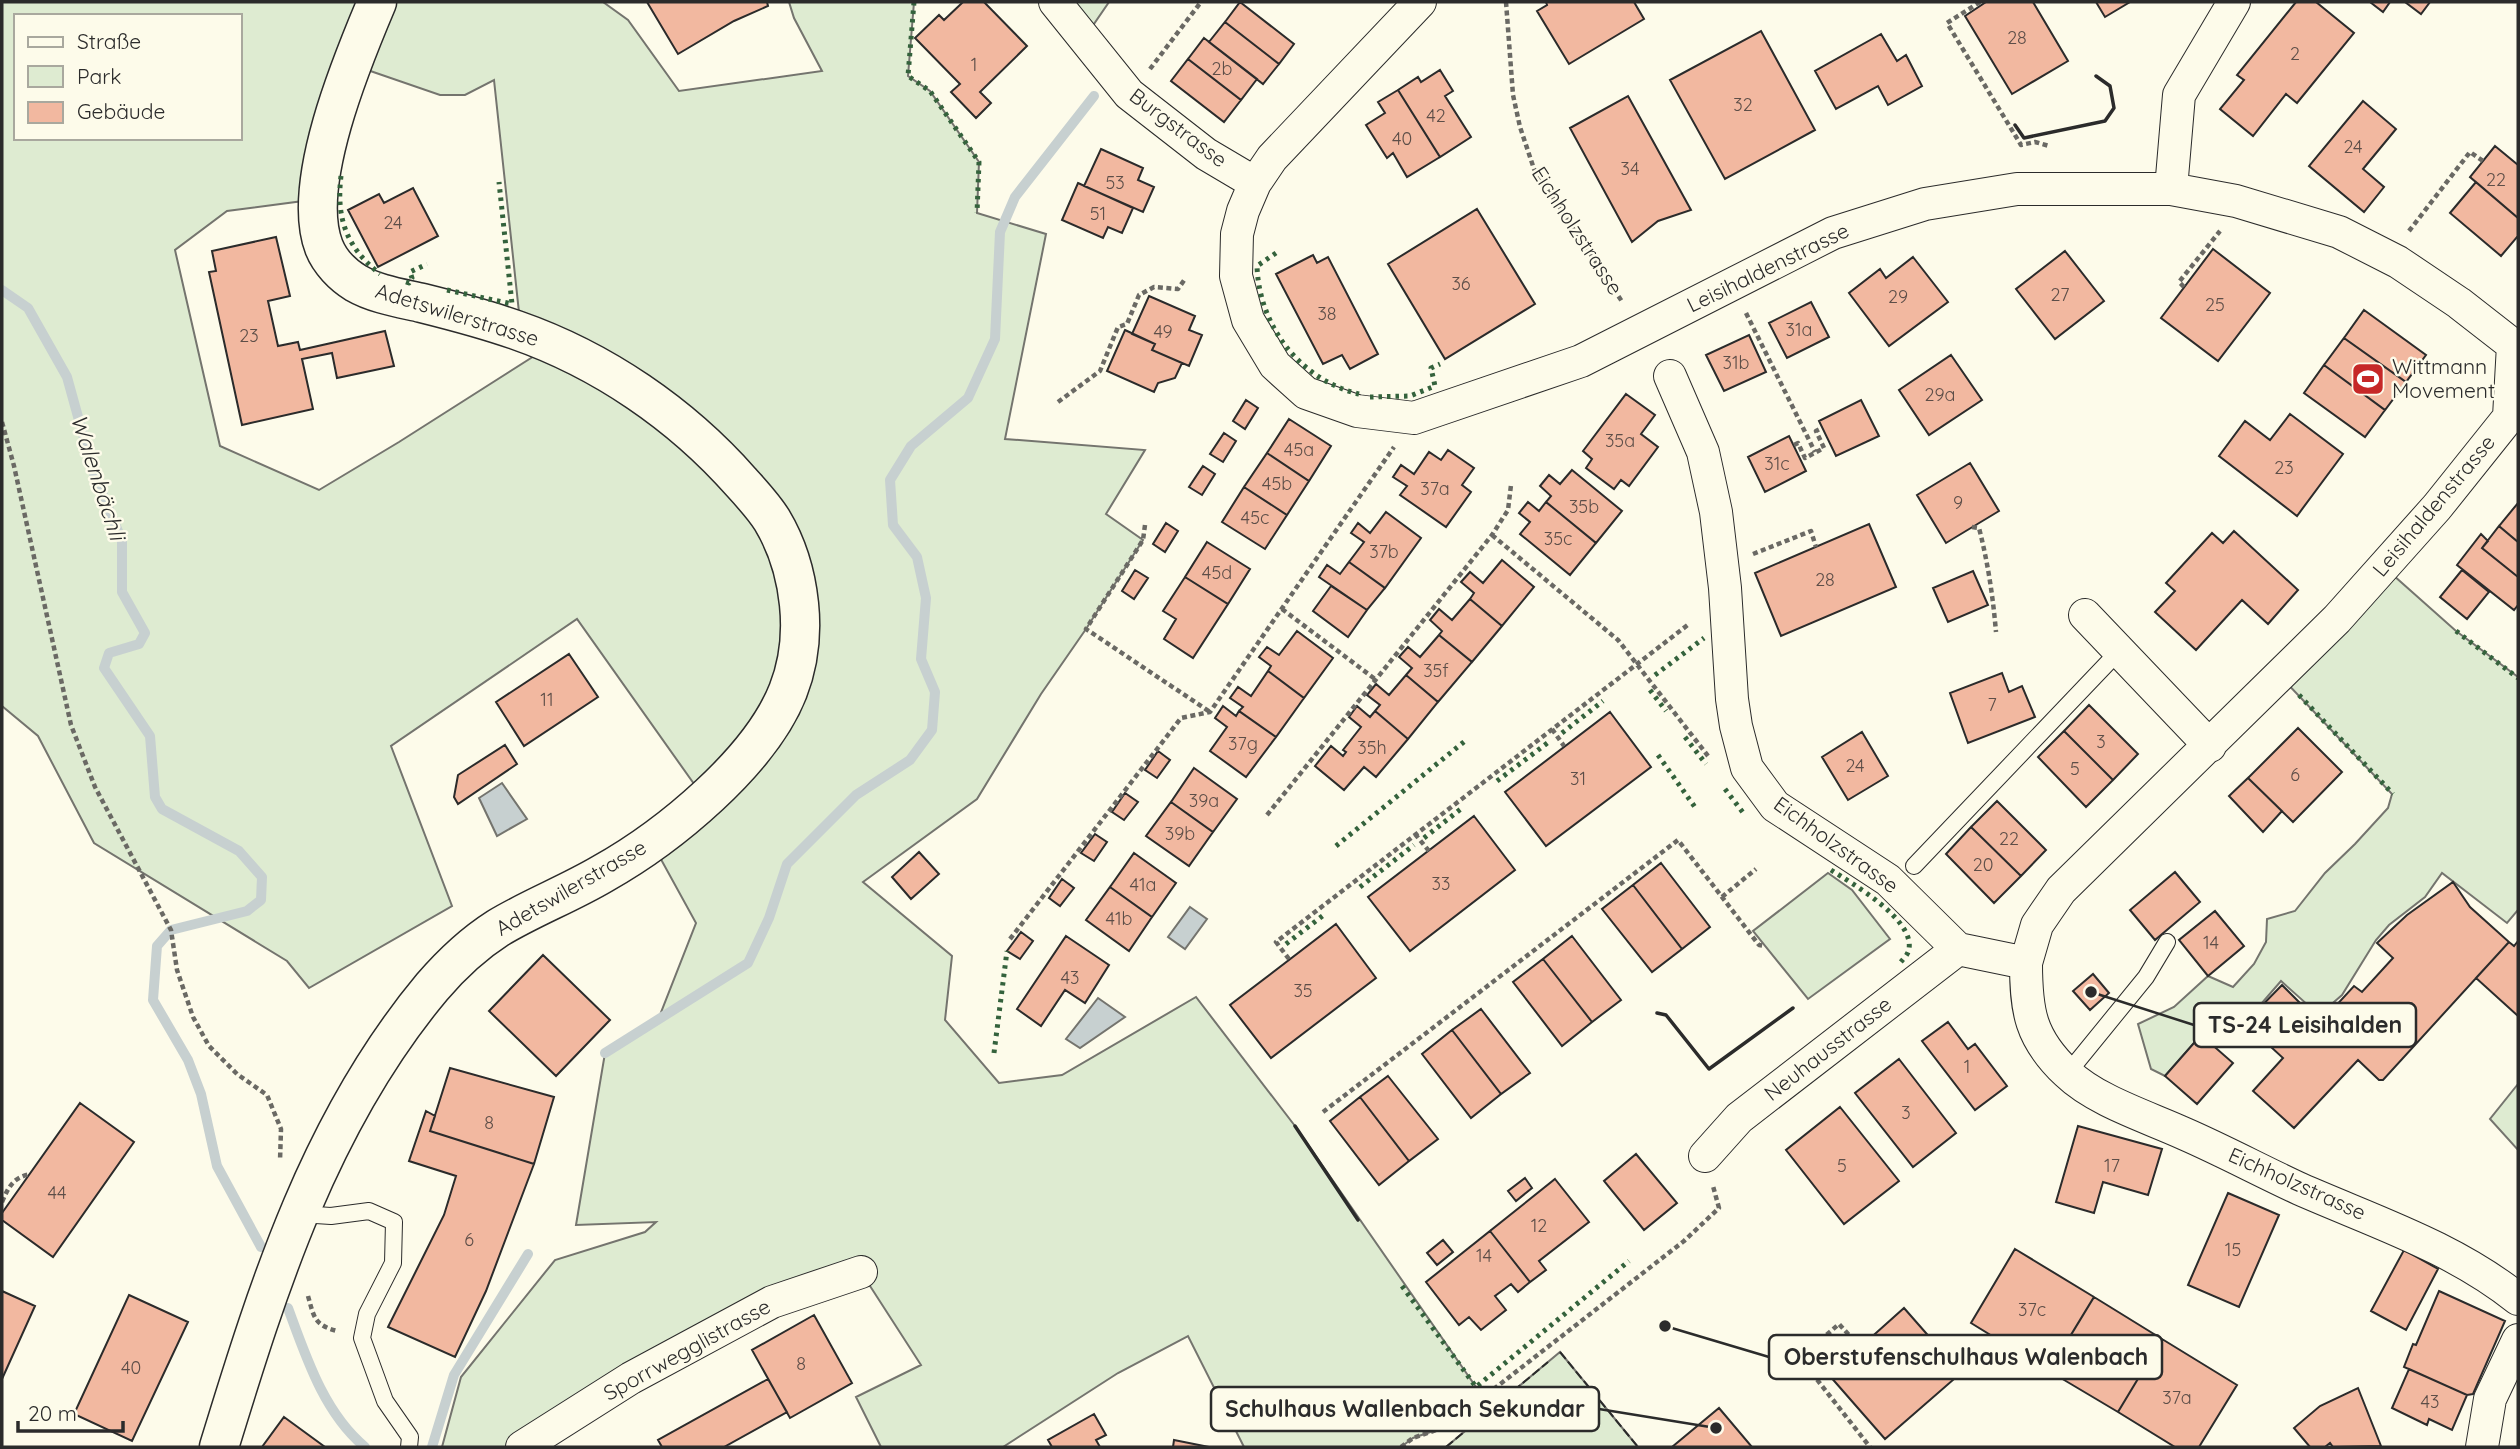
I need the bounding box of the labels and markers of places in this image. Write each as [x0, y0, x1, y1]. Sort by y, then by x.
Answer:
place label: Wittmann Movement [2392, 353, 2495, 403]
sports icon: Wittmann Movement [2349, 360, 2387, 398]
callout: TS-24 Leisihalden [2194, 1003, 2416, 1047]
callout: Oberstufenschulhaus Walenbach [1769, 1335, 2162, 1379]
callout: Schulhaus Wallenbach Sekundar [1211, 1387, 1599, 1431]

